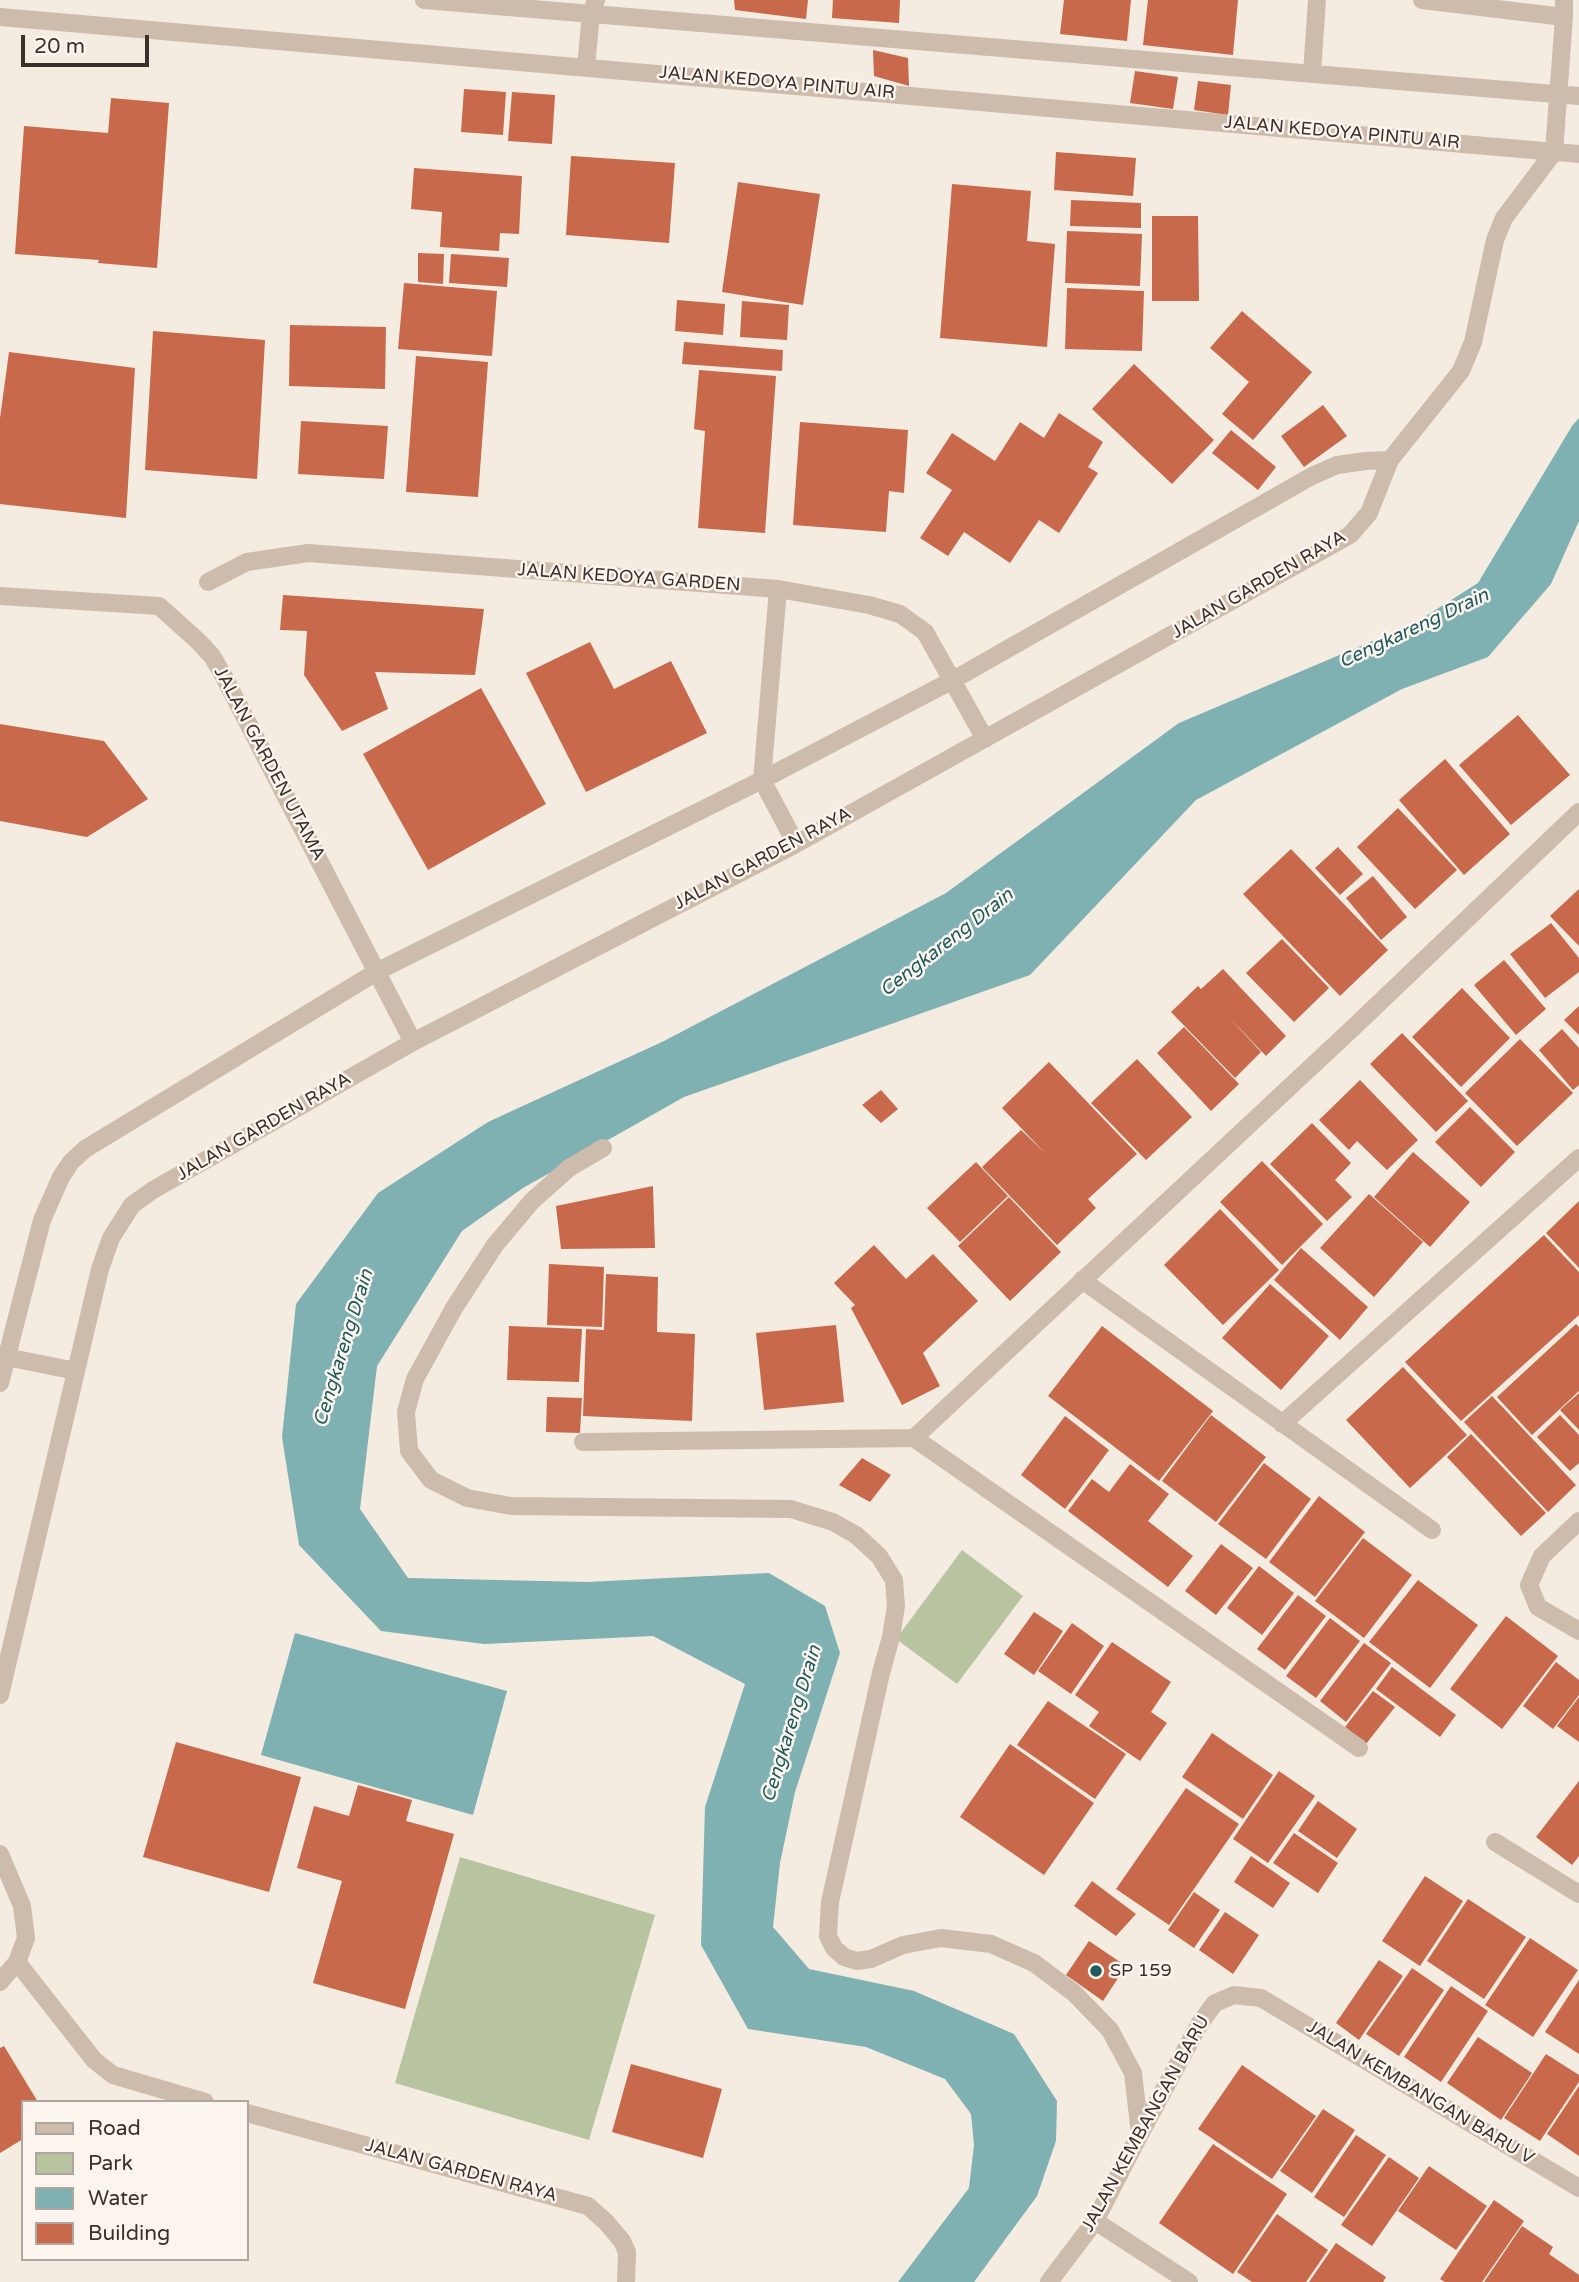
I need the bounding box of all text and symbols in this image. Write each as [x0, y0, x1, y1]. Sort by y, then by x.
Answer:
scale bar [24, 21, 152, 65]
text: 20 m [34, 34, 85, 59]
street label: JALAN KEDOYA PINTU AIR [658, 62, 896, 104]
street label: JALAN KEDOYA PINTU AIR [1223, 112, 1461, 154]
street label: JALAN GARDEN RAYA [1168, 526, 1350, 644]
street label: JALAN KEDOYA GARDEN [517, 559, 741, 597]
water label: Cengkareng Drain [1335, 584, 1493, 674]
street label: JALAN GARDEN UTAMA [209, 664, 329, 864]
street label: JALAN GARDEN RAYA [671, 803, 855, 915]
water label: Cengkareng Drain [876, 884, 1018, 1002]
street label: JALAN GARDEN RAYA [173, 1068, 355, 1186]
water label: Cengkareng Drain [309, 1267, 379, 1429]
water label: Cengkareng Drain [757, 1643, 827, 1805]
place label: SP 159 [1110, 1960, 1172, 1982]
marker: SP 159 [1088, 1963, 1104, 1979]
street label: JALAN KEMBANGAN BARU [1077, 2012, 1215, 2236]
street label: JALAN KEMBANGAN BARU V [1302, 2016, 1538, 2170]
legend [21, 2100, 248, 2261]
text: Road [88, 2116, 141, 2141]
street label: JALAN GARDEN RAYA [363, 2135, 559, 2207]
text: Park [88, 2151, 133, 2176]
text: Water [88, 2186, 148, 2211]
text: Building [88, 2221, 170, 2246]

